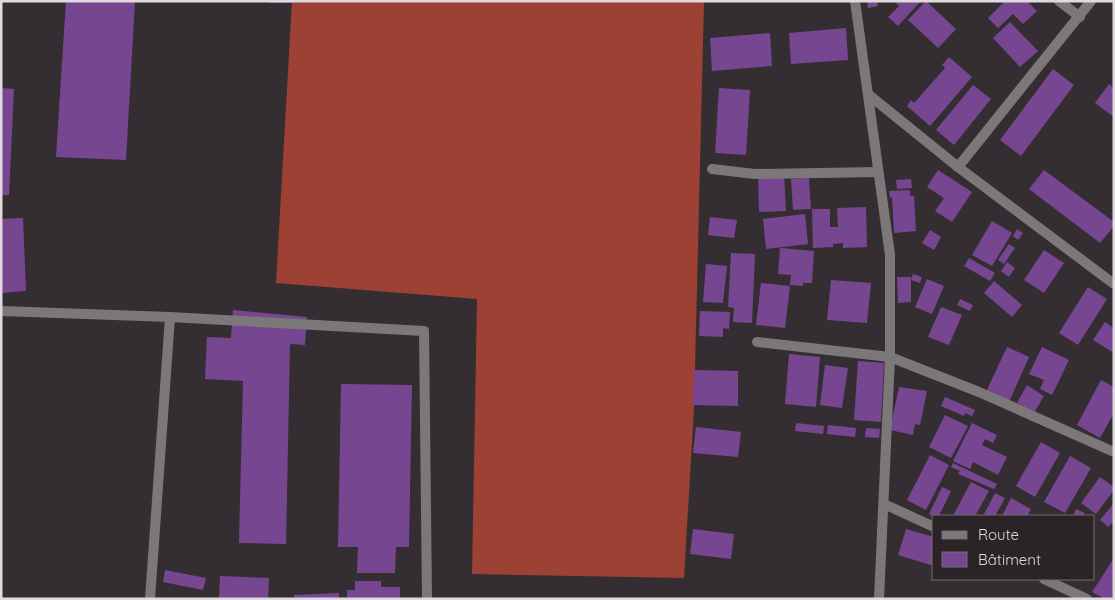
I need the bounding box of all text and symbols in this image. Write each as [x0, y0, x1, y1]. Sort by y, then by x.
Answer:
legend [932, 515, 1095, 580]
text: Route [978, 525, 1019, 544]
text: Bâtiment [978, 550, 1041, 569]

